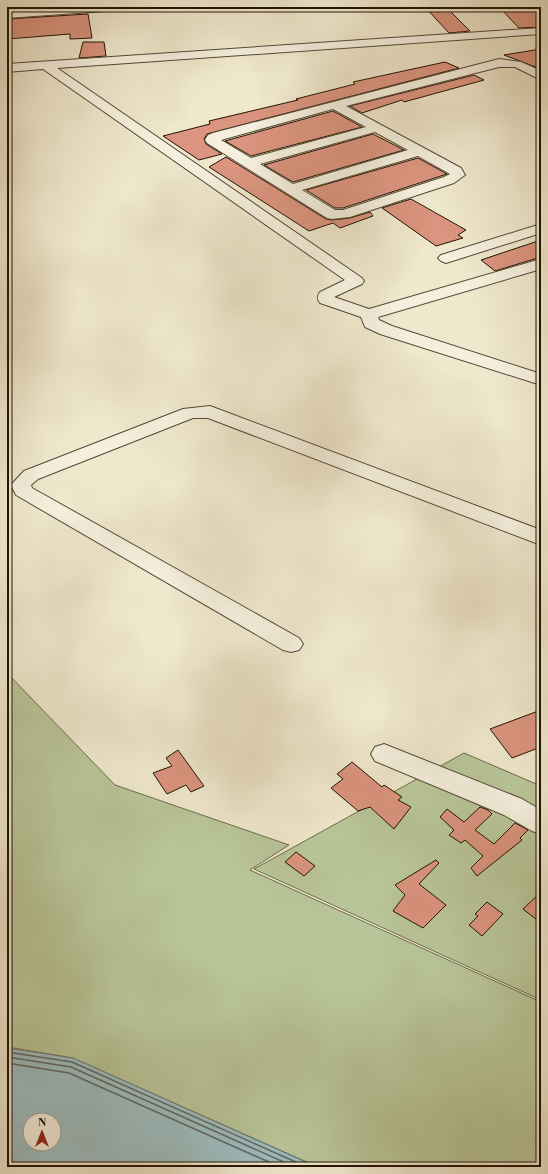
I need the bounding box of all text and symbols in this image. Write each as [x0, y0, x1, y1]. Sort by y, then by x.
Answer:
north arrow [22, 1112, 62, 1152]
text: N [38, 1116, 47, 1130]

